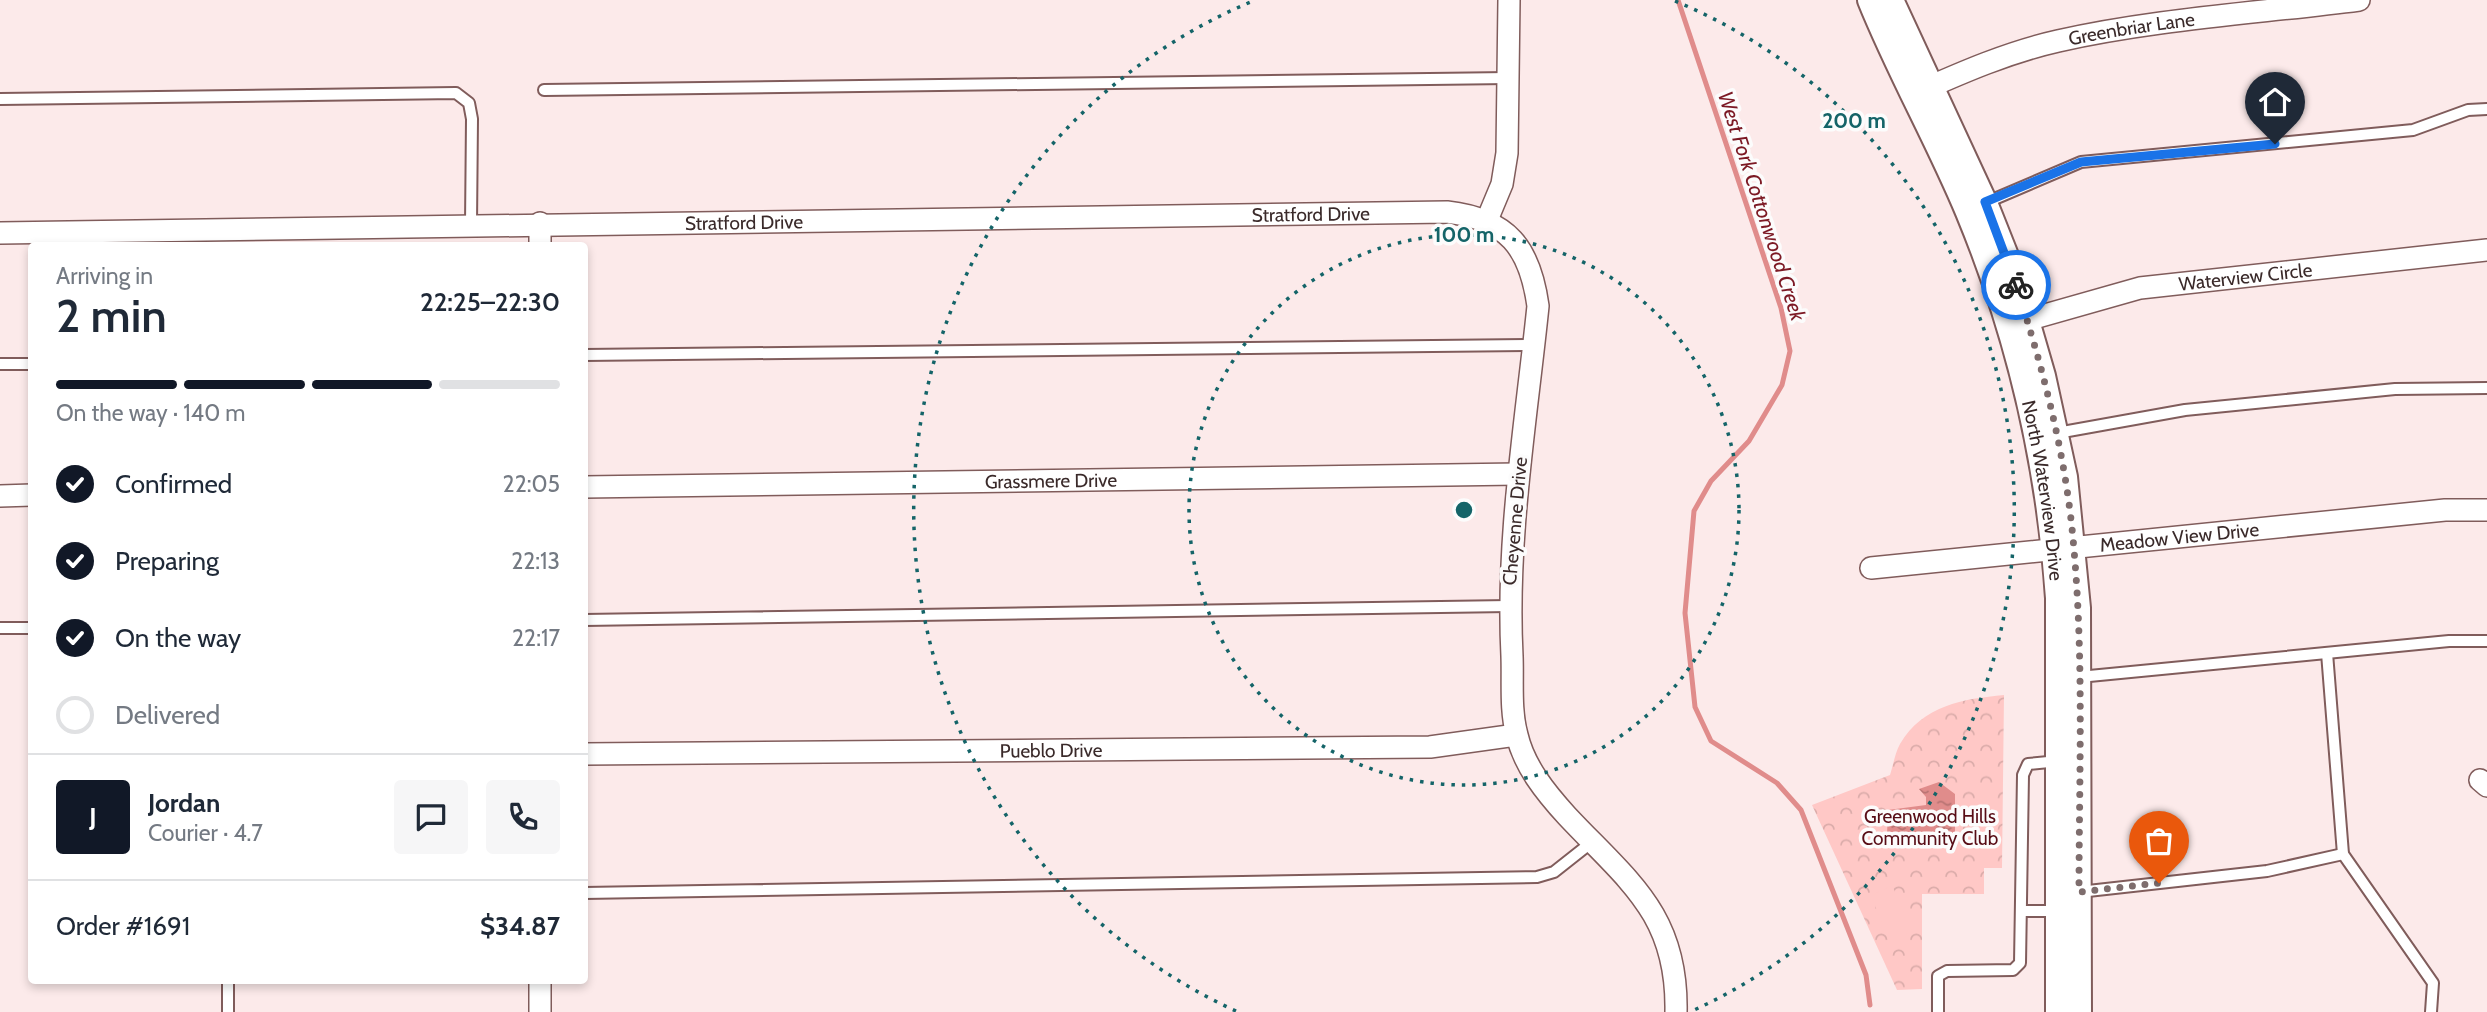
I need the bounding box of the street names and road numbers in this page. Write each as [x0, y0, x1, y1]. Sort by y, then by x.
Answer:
street label: Greenbriar Lane [2066, 7, 2196, 50]
street label: Stratford Drive [1252, 202, 1370, 226]
street label: Stratford Drive [685, 210, 803, 235]
street label: Waterview Circle [2177, 258, 2314, 295]
street label: North Waterview Drive [2017, 398, 2068, 582]
street label: Cheyenne Drive [1498, 456, 1532, 586]
street label: Grassmere Drive [985, 468, 1117, 493]
street label: Meadow View Drive [2099, 517, 2260, 556]
street label: Pueblo Drive [999, 738, 1103, 762]

